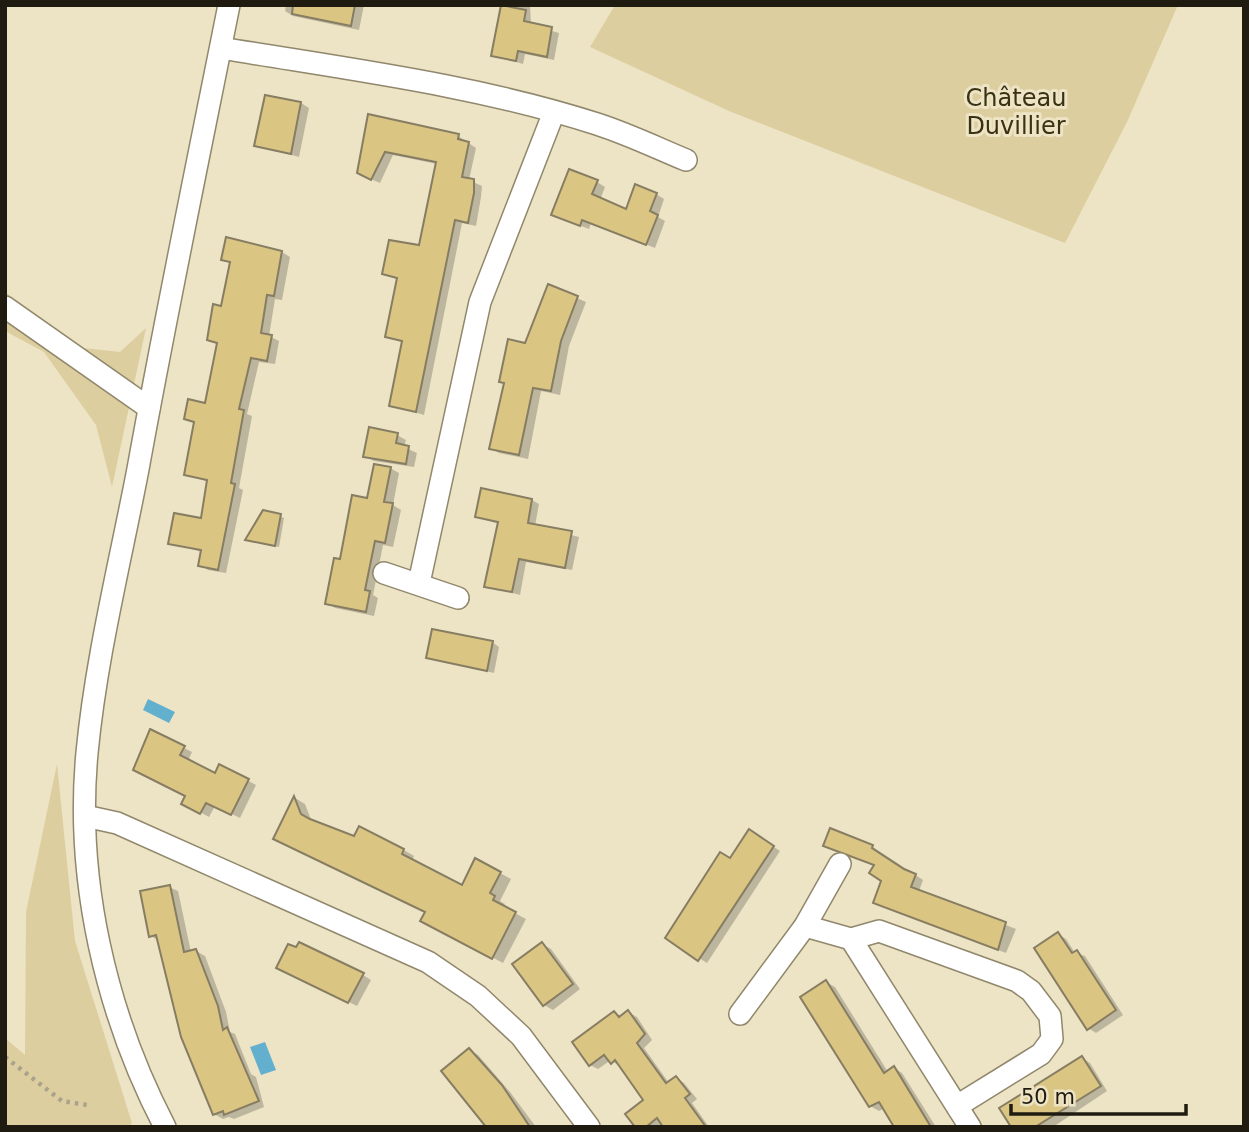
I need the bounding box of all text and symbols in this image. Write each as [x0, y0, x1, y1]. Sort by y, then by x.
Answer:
park label: Château Duvillier [966, 84, 1066, 140]
scale bar [1011, 1072, 1186, 1116]
text: 50 m [1021, 1085, 1075, 1109]

